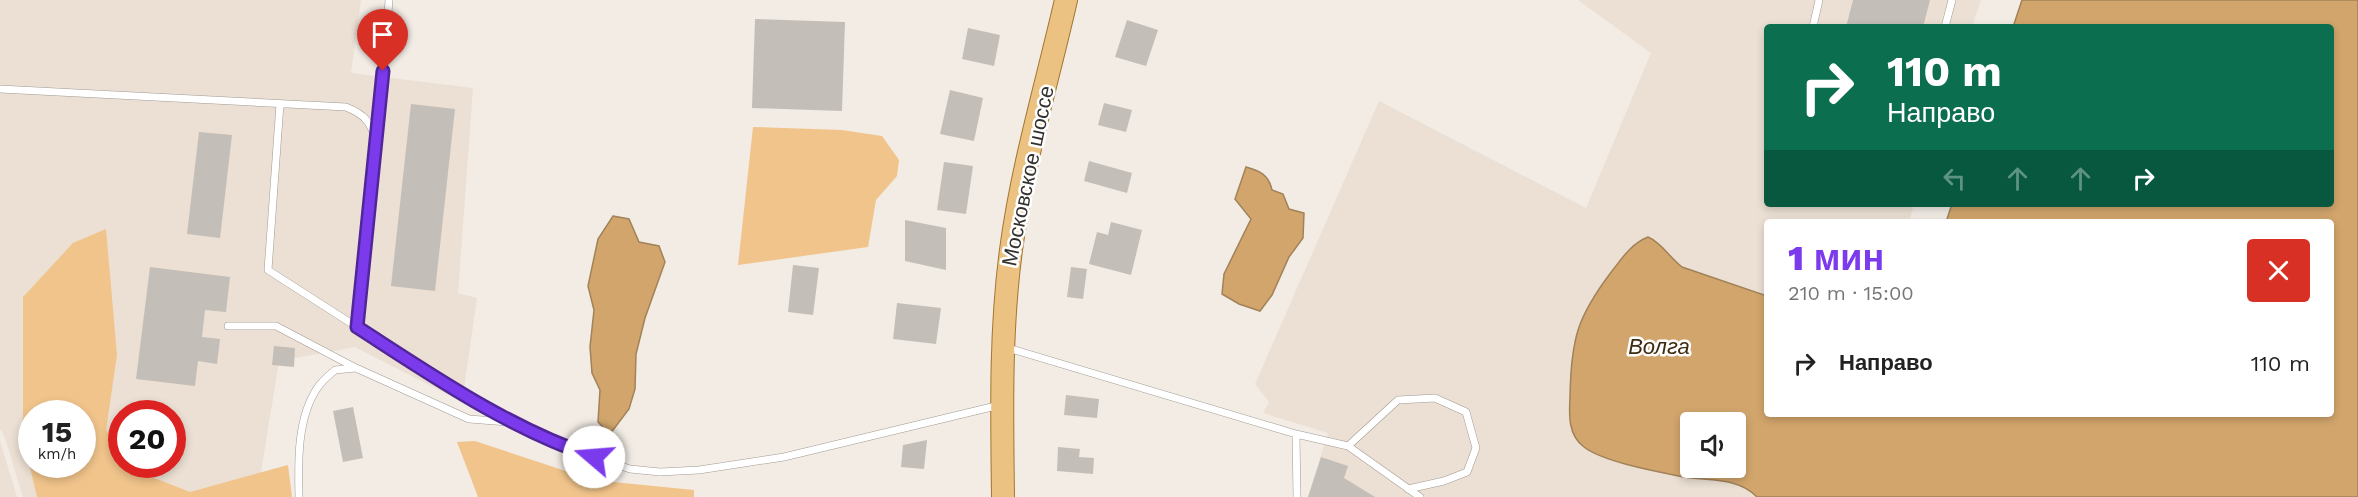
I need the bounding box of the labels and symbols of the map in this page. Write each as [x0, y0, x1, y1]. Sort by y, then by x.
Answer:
pin [357, 9, 408, 71]
street label: Московское шоссе [996, 84, 1059, 268]
water label: Волга [1628, 334, 1690, 359]
speed limit sign: 20 [108, 400, 186, 478]
position arrow [562, 425, 626, 489]

